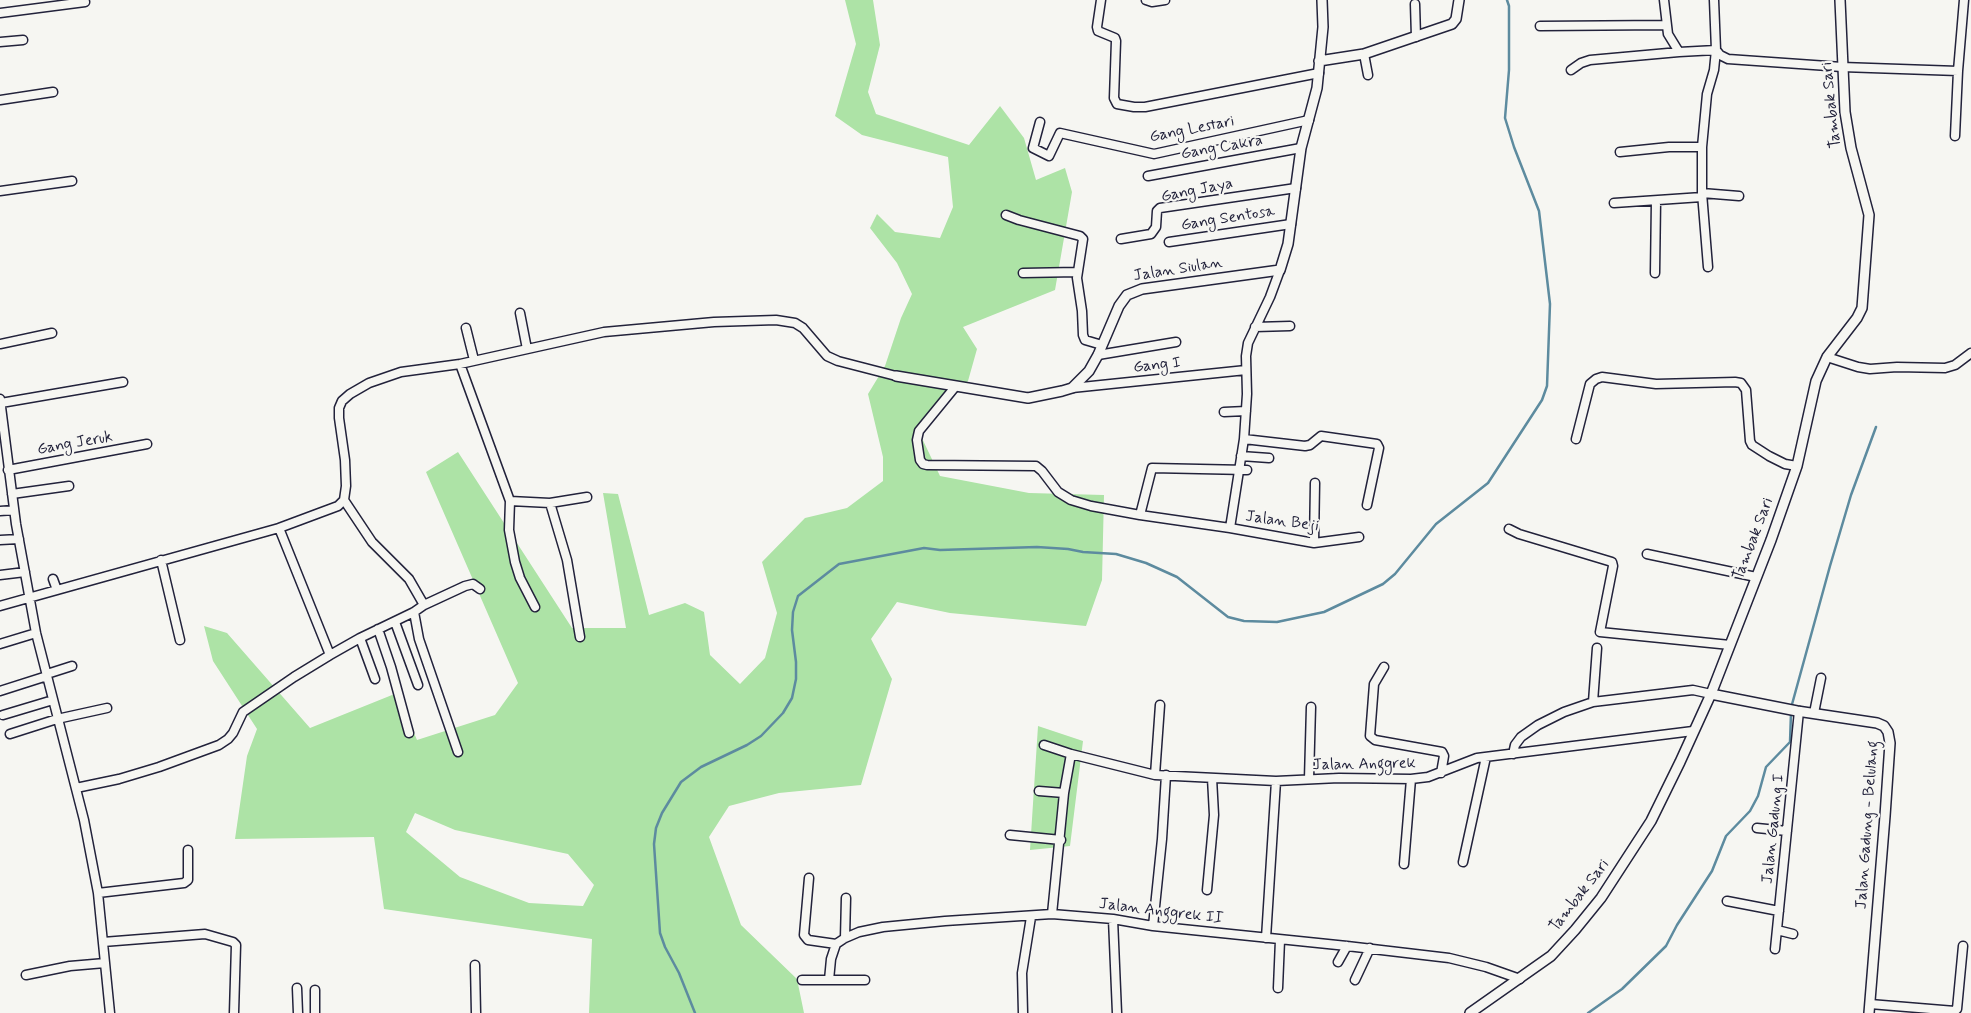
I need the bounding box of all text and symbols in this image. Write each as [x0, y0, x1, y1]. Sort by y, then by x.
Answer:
street label: Tambak Sari [1818, 61, 1846, 149]
street label: Gang Lestari [1148, 112, 1236, 148]
street label: Gang Cakra [1180, 131, 1264, 165]
street label: Gang Jaya [1159, 175, 1235, 207]
street label: Gang Sentosa [1180, 202, 1276, 236]
street label: Jalan Siulan [1132, 253, 1224, 287]
street label: Gang I [1132, 354, 1182, 378]
street label: Gang Jeruk [36, 428, 114, 460]
street label: Tambak Sari [1729, 495, 1779, 583]
street label: Jalan Beji [1244, 507, 1320, 537]
street label: Jalan Gadung - Belulang [1853, 740, 1883, 910]
street label: Jalan Anggrek [1312, 755, 1416, 775]
street label: Jalan Gadung I [1759, 773, 1789, 885]
street label: Tambak Sari [1546, 856, 1614, 936]
street label: Jalan Anggrek II [1098, 895, 1224, 929]

